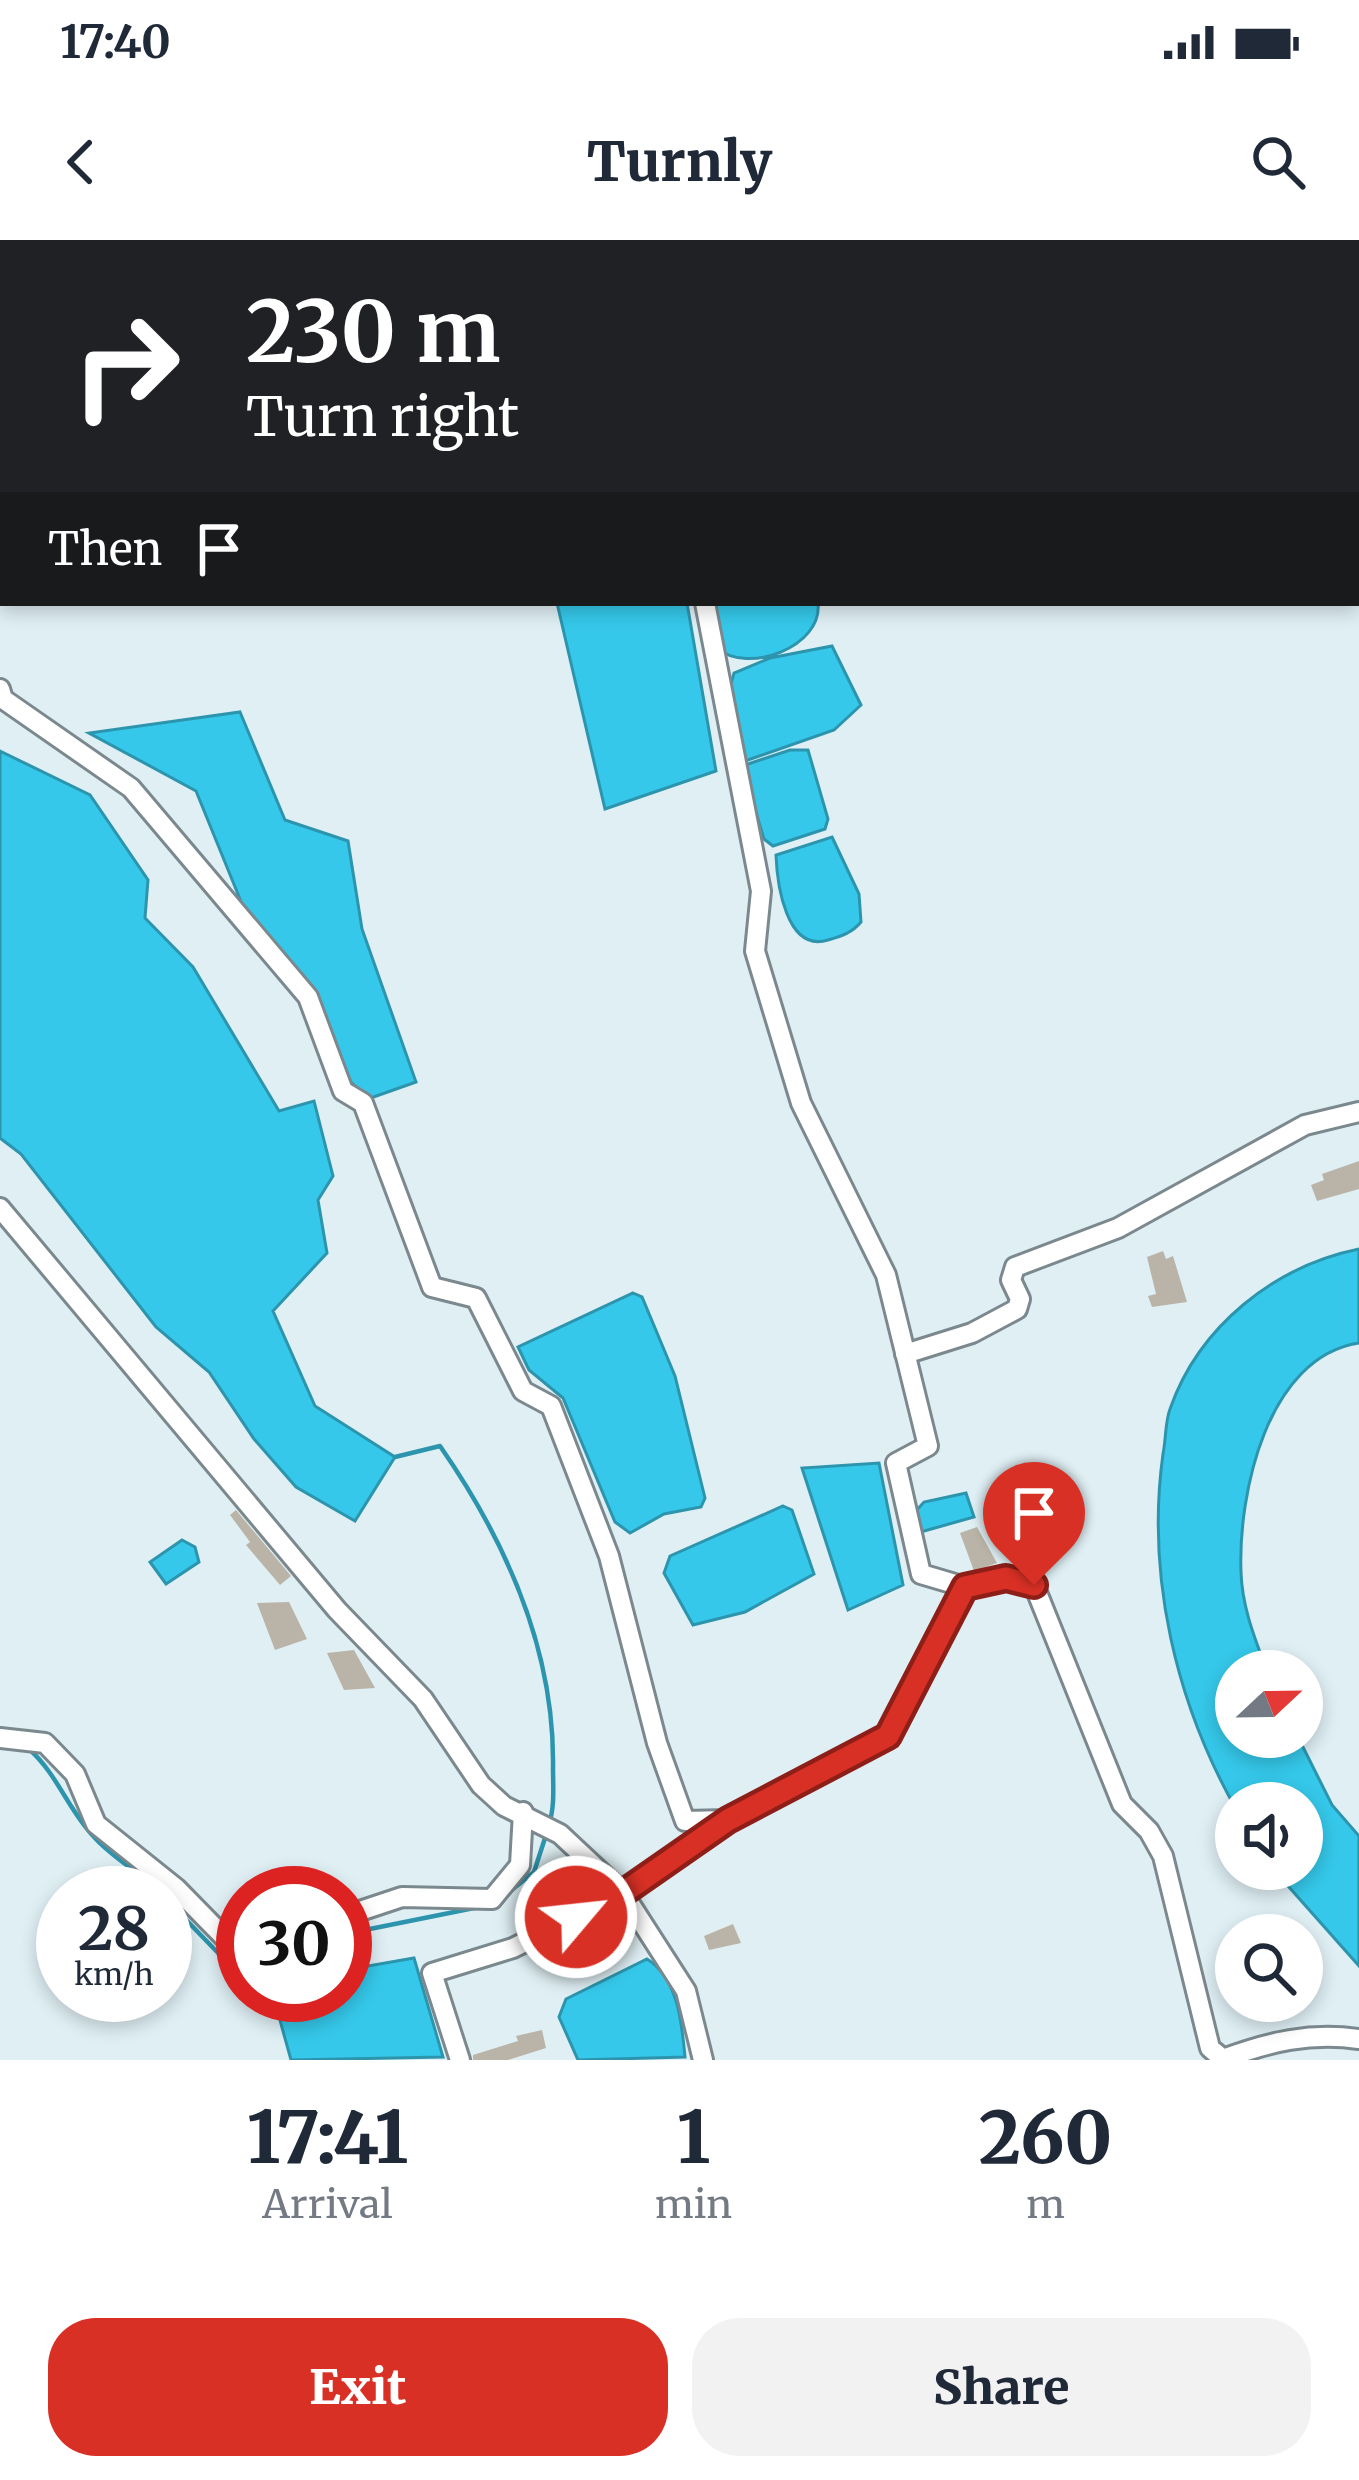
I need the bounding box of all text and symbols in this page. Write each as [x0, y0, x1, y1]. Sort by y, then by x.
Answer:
text: 17:40 [60, 14, 171, 70]
text: Turnly [587, 128, 772, 196]
icon: back [48, 129, 114, 195]
icon: search [1245, 129, 1311, 195]
text: 230 m [246, 279, 501, 385]
icon: right [48, 288, 204, 444]
text: Turn right [246, 383, 519, 451]
icon: arrive [186, 516, 252, 582]
text: Then [48, 521, 162, 577]
pin [983, 1462, 1085, 1585]
icon: arrive [1001, 1480, 1067, 1546]
north arrow [1215, 1650, 1323, 1758]
map controls [1215, 1650, 1323, 2022]
button: sound [1215, 1782, 1323, 1890]
position arrow [513, 1854, 639, 1980]
speed limit sign: 30 [216, 1866, 372, 2022]
text: 28 [78, 1891, 150, 1966]
button: search [1215, 1914, 1323, 2022]
text: km/h [74, 1955, 154, 1993]
text: 17:41 [247, 2092, 408, 2183]
text: 1 [677, 2092, 710, 2183]
text: 260 [979, 2092, 1112, 2183]
text: Arrival [262, 2180, 393, 2229]
text: min [655, 2180, 732, 2229]
text: m [1026, 2180, 1065, 2229]
button: Exit [48, 2318, 668, 2456]
button: Share [692, 2318, 1311, 2456]

